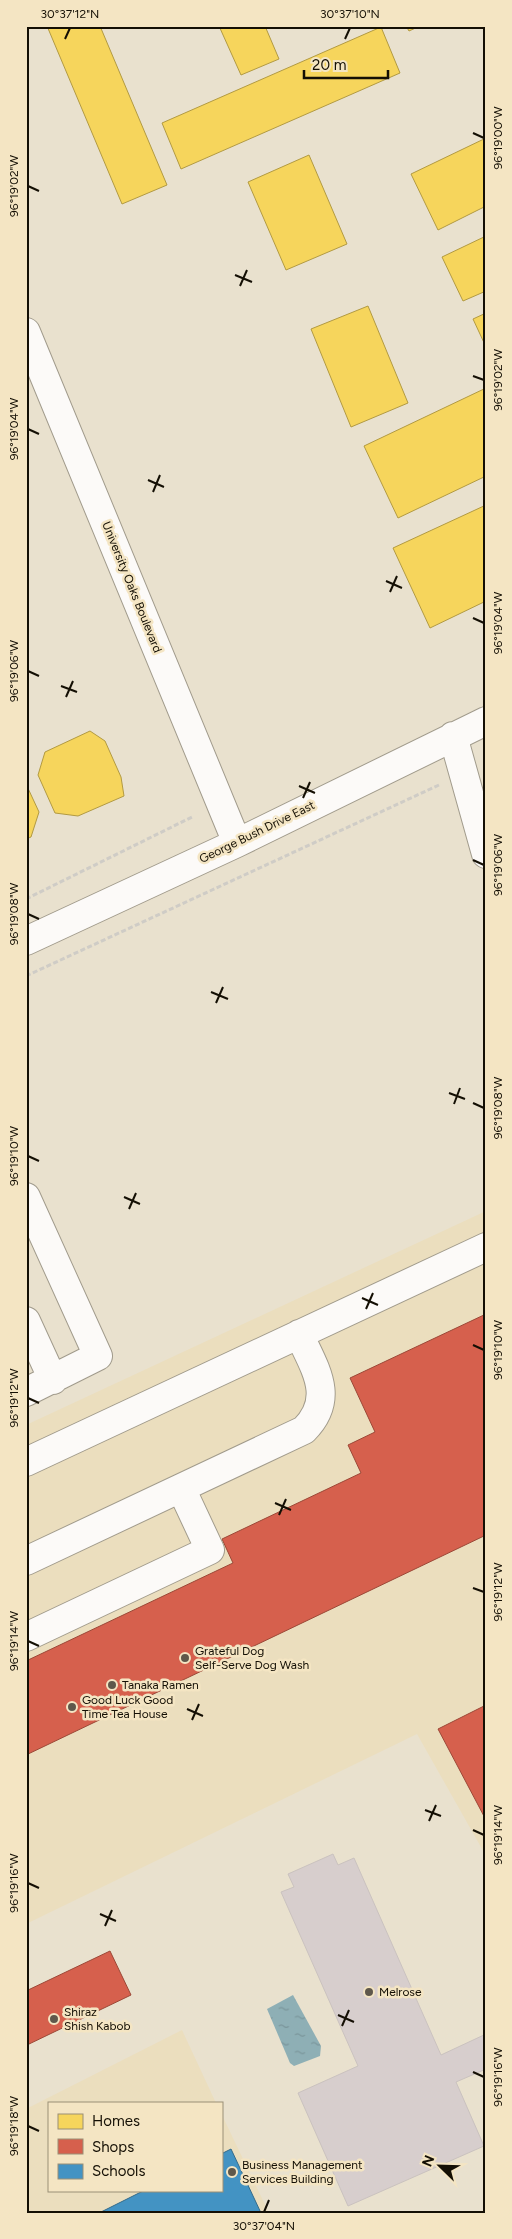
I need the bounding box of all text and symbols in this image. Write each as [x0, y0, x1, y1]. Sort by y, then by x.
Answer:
text: 30°37'12"N [41, 7, 99, 21]
text: 30°37'10"N [320, 7, 380, 21]
scale bar [304, 48, 388, 80]
text: 20 m [312, 56, 346, 74]
text: 96°19'00"W [491, 106, 505, 169]
text: 96°19'02"W [7, 155, 21, 217]
text: 96°19'02"W [491, 349, 505, 411]
text: 96°19'04"W [7, 397, 21, 460]
street label: University Oaks Boulevard [99, 519, 165, 655]
text: 96°19'04"W [491, 591, 505, 654]
text: 96°19'06"W [7, 640, 21, 702]
street label: George Bush Drive East [197, 798, 317, 866]
text: 96°19'06"W [491, 834, 505, 896]
text: 96°19'08"W [7, 882, 21, 945]
text: 96°19'08"W [491, 1076, 505, 1139]
text: 96°19'10"W [7, 1125, 21, 1186]
text: 96°19'10"W [491, 1319, 505, 1380]
text: 96°19'12"W [7, 1368, 21, 1428]
text: 96°19'12"W [491, 1562, 505, 1622]
text: 96°19'14"W [7, 1611, 21, 1671]
place label: Grateful Dog Self-Serve Dog Wash [195, 1644, 310, 1672]
marker: Grateful Dog Self-Serve Dog Wash [179, 1652, 191, 1664]
place label: Tanaka Ramen [122, 1678, 199, 1692]
marker: Tanaka Ramen [106, 1679, 118, 1691]
place label: Good Luck Good Time Tea House [82, 1693, 173, 1721]
marker: Good Luck Good Time Tea House [66, 1701, 78, 1713]
text: 96°19'14"W [491, 1805, 505, 1865]
text: 96°19'16"W [7, 1853, 21, 1913]
place label: Melrose [379, 1985, 422, 1999]
marker: Melrose [363, 1986, 375, 1998]
place label: Shiraz Shish Kabob [64, 2005, 130, 2033]
marker: Shiraz Shish Kabob [48, 2013, 60, 2025]
text: 96°19'16"W [491, 2047, 505, 2107]
text: 96°19'18"W [7, 2096, 21, 2156]
legend [48, 2102, 222, 2192]
text: Homes [92, 2112, 140, 2130]
text: Shops [92, 2138, 134, 2156]
north arrow [414, 2142, 464, 2192]
text: N [419, 2153, 438, 2169]
place label: Business Management Services Building [242, 2158, 363, 2186]
text: Schools [92, 2162, 145, 2180]
marker: Business Management Services Building [226, 2166, 238, 2178]
text: 30°37'04"N [233, 2219, 295, 2233]

